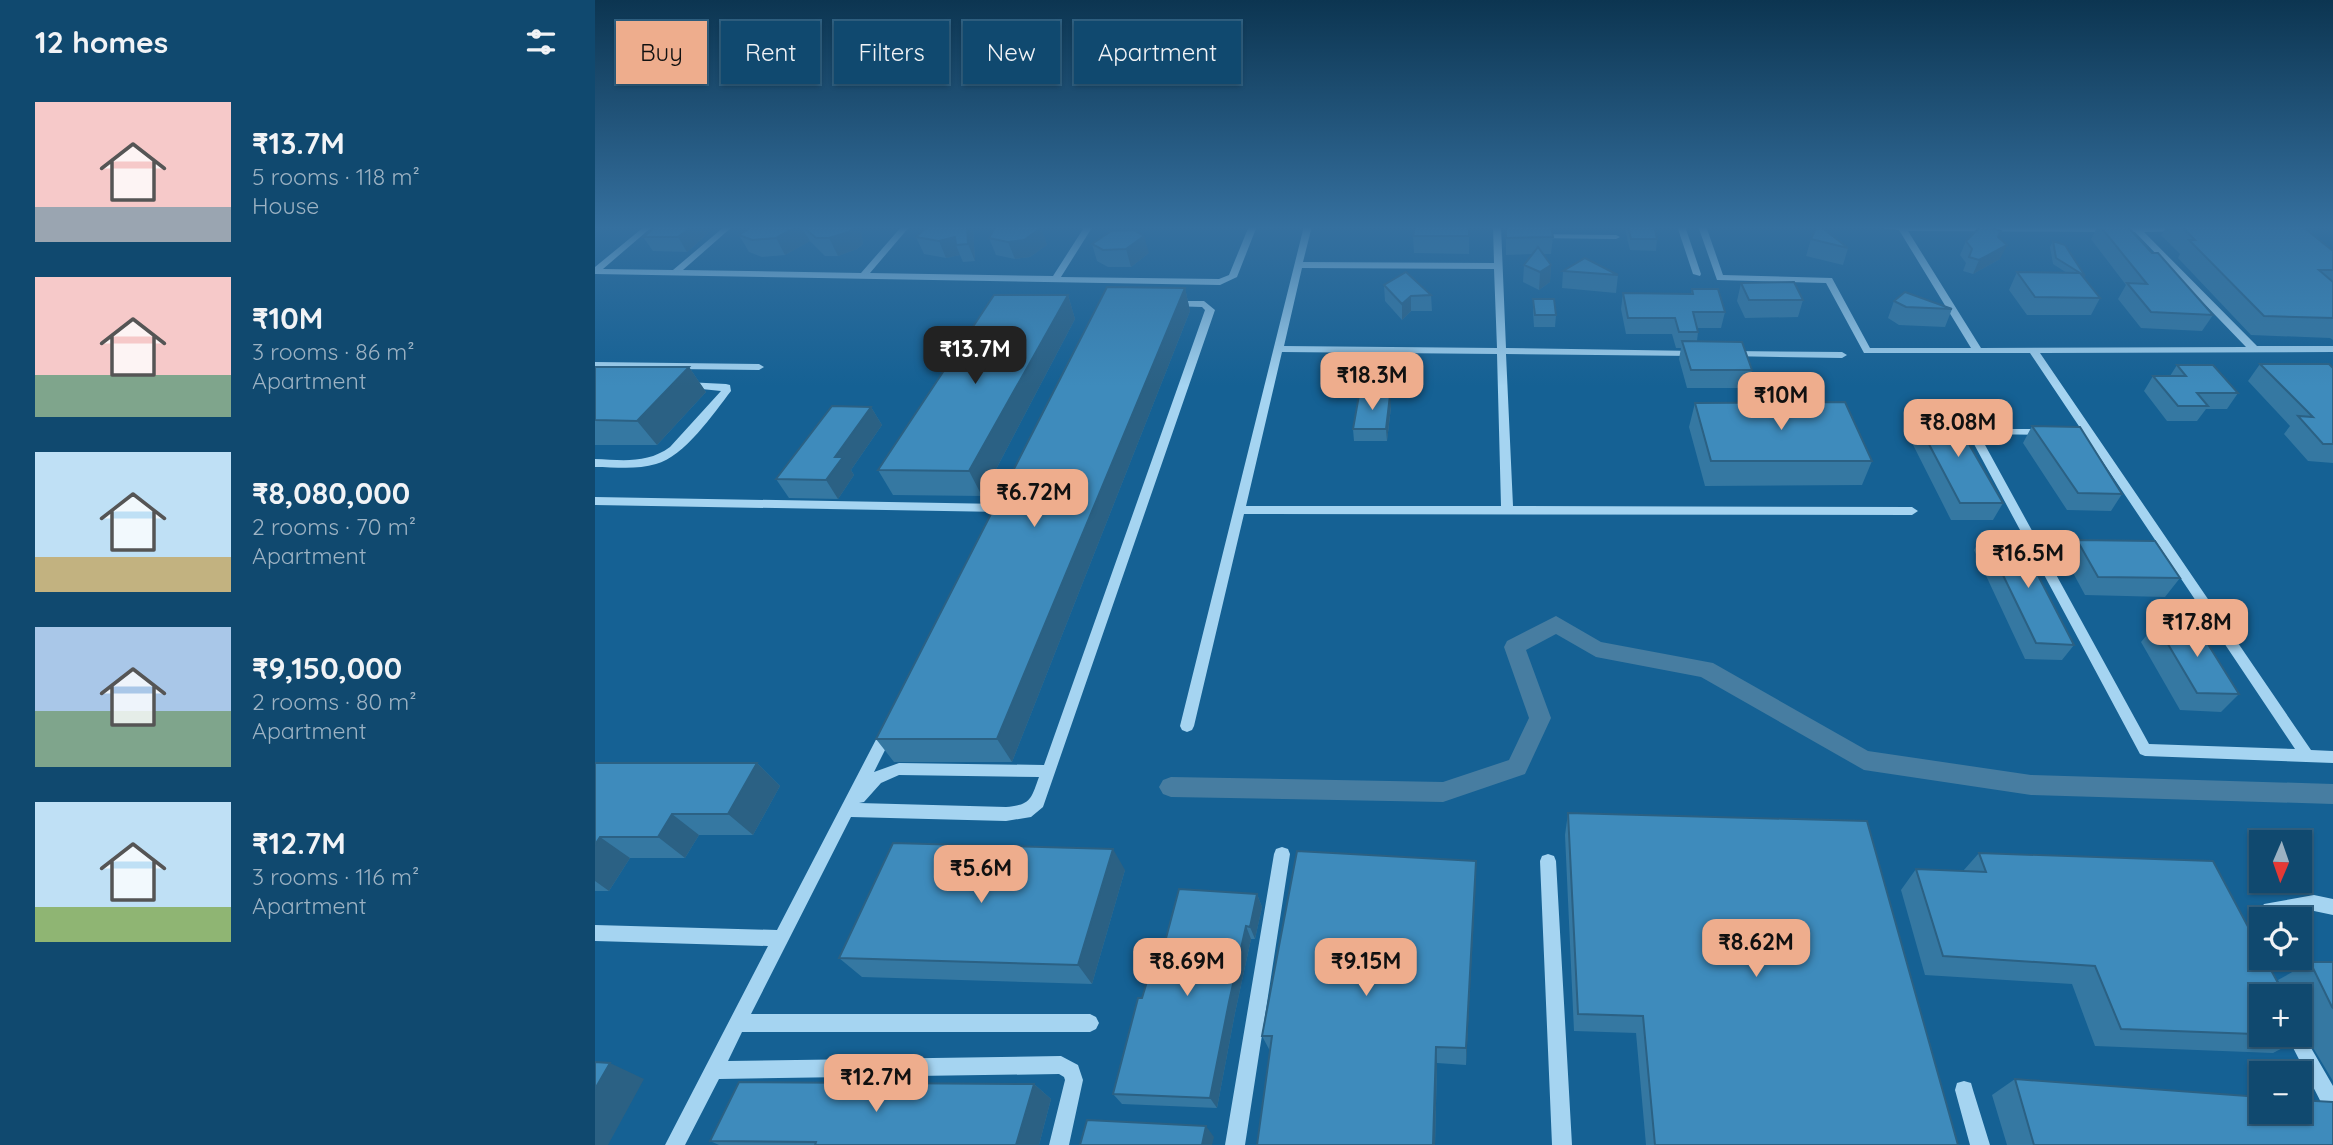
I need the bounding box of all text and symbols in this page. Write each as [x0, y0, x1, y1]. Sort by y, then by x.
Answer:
chip: Buy [616, 21, 707, 84]
chip: Rent [721, 21, 820, 84]
chip: Filters [834, 21, 949, 84]
chip: New [963, 21, 1060, 84]
chip: Apartment [1074, 21, 1241, 84]
text: 12 homes [35, 23, 168, 61]
icon: filters [522, 23, 560, 61]
text: ₹13.7M [252, 124, 345, 162]
icon: home [91, 130, 175, 214]
text: 5 rooms · 118 m² [252, 162, 420, 191]
text: House [252, 191, 319, 220]
text: ₹10M [252, 299, 323, 337]
icon: home [91, 305, 175, 389]
pin: ₹13.7M [918, 326, 1032, 386]
text: ₹13.7M [939, 334, 1011, 363]
text: 3 rooms · 86 m² [252, 337, 415, 366]
pin: ₹18.3M [1315, 352, 1429, 412]
text: ₹18.3M [1336, 360, 1408, 389]
text: Apartment [252, 366, 366, 395]
pin: ₹10M [1740, 372, 1822, 432]
text: ₹10M [1754, 380, 1808, 409]
pin: ₹8.08M [1901, 400, 2015, 459]
text: ₹8.08M [1920, 407, 1996, 436]
pin: ₹6.72M [977, 470, 1091, 529]
text: ₹8,080,000 [252, 474, 410, 512]
text: ₹6.72M [996, 477, 1072, 506]
icon: home [91, 480, 175, 564]
text: 2 rooms · 70 m² [252, 512, 416, 541]
pin: ₹16.5M [1971, 530, 2085, 590]
text: ₹16.5M [1992, 538, 2064, 567]
text: Apartment [252, 541, 366, 570]
pin: ₹17.8M [2140, 600, 2254, 659]
text: ₹17.8M [2162, 607, 2232, 636]
text: ₹9,150,000 [252, 649, 402, 687]
icon: home [91, 655, 175, 739]
text: 2 rooms · 80 m² [252, 687, 417, 716]
text: Apartment [252, 716, 366, 745]
text: ₹12.7M [252, 824, 346, 862]
icon: home [91, 830, 175, 914]
north arrow [2249, 830, 2312, 892]
map controls [2249, 830, 2312, 1124]
pin: ₹5.6M [932, 846, 1030, 905]
text: ₹5.6M [950, 853, 1012, 882]
text: 3 rooms · 116 m² [252, 862, 419, 891]
text: Apartment [252, 891, 366, 920]
button: locate [2249, 907, 2312, 970]
pin: ₹8.62M [1699, 920, 1813, 979]
text: ₹8.62M [1718, 927, 1794, 956]
pin: ₹8.69M [1130, 939, 1244, 998]
pin: ₹9.15M [1309, 939, 1423, 998]
text: ₹8.69M [1149, 946, 1225, 975]
text: ₹9.15M [1331, 946, 1401, 975]
button: + [2249, 984, 2312, 1047]
pin: ₹12.7M [819, 1054, 933, 1114]
button: − [2249, 1061, 2312, 1124]
text: ₹12.7M [840, 1062, 912, 1091]

